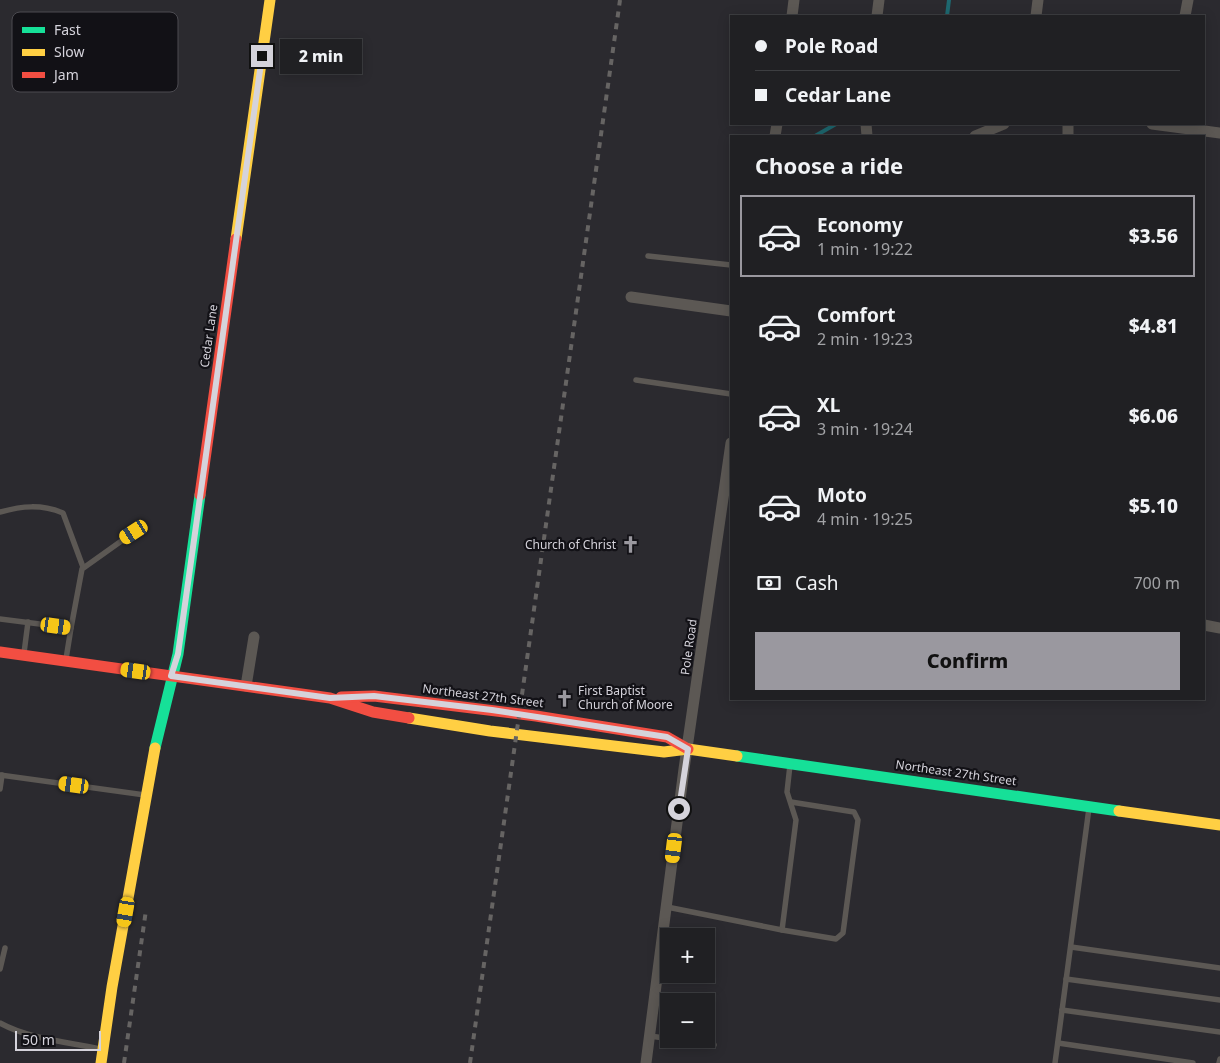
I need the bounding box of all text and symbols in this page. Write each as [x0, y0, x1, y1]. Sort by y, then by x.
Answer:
legend [12, 12, 178, 92]
text: Fast [54, 20, 81, 39]
text: Pole Road [785, 33, 878, 59]
callout: 2 min [280, 38, 362, 74]
text: Slow [54, 42, 85, 61]
route end [251, 45, 273, 67]
text: 2 min [299, 45, 343, 67]
text: Jam [52, 65, 79, 84]
text: Cedar Lane [785, 82, 891, 108]
text: Choose a ride [755, 150, 903, 180]
text: Economy [817, 212, 903, 238]
icon: car [757, 214, 802, 259]
text: $3.56 [1129, 223, 1178, 249]
text: 1 min · 19:22 [817, 238, 913, 260]
text: Comfort [817, 302, 896, 328]
street label: Cedar Lane [196, 303, 221, 369]
icon: car [757, 304, 802, 349]
text: $4.81 [1129, 313, 1178, 339]
text: 2 min · 19:23 [817, 328, 913, 350]
text: XL [817, 392, 840, 418]
icon: car [757, 394, 802, 439]
text: $6.06 [1129, 403, 1178, 429]
text: 3 min · 19:24 [817, 418, 913, 440]
text: Moto [817, 482, 867, 508]
icon: car [757, 484, 802, 529]
text: $5.10 [1129, 493, 1178, 519]
text: 4 min · 19:25 [817, 508, 913, 530]
car [117, 518, 150, 546]
church icon: Church of Christ [620, 535, 640, 555]
place label: Church of Christ [525, 536, 617, 553]
icon: cash [755, 569, 783, 597]
text: Cash [795, 570, 839, 596]
text: 700 m [1133, 572, 1180, 594]
car [40, 616, 71, 636]
street label: Pole Road [676, 618, 701, 676]
button: Confirm [755, 632, 1180, 690]
car [120, 661, 151, 681]
street label: Northeast 27th Street [422, 680, 545, 711]
place label: First Baptist Church of Moore [578, 682, 673, 713]
church icon: First Baptist Church of Moore [554, 688, 574, 708]
street label: Northeast 27th Street [895, 756, 1018, 789]
car [58, 775, 89, 795]
route start [668, 798, 690, 820]
car [664, 832, 683, 864]
car [116, 896, 135, 928]
map controls [660, 928, 715, 1048]
button: + [660, 928, 715, 983]
button: − [660, 993, 715, 1048]
scale bar [15, 1028, 101, 1051]
text: 50 m [22, 1030, 55, 1049]

